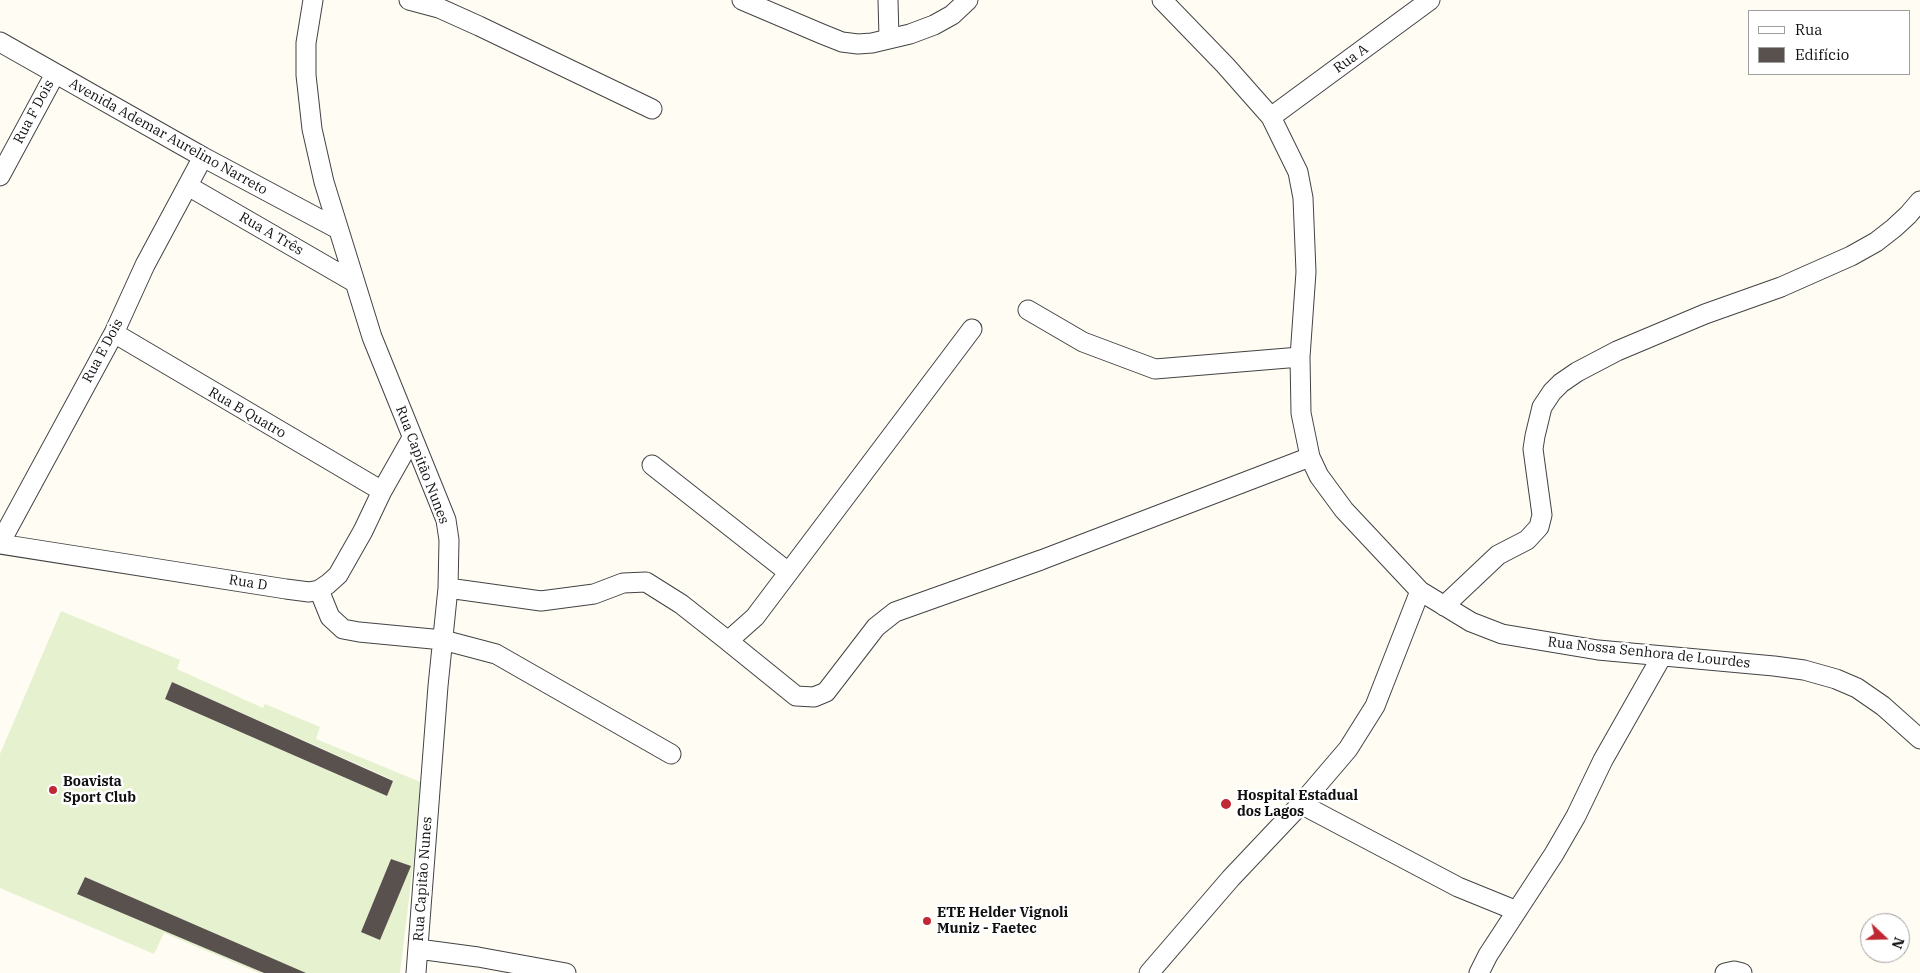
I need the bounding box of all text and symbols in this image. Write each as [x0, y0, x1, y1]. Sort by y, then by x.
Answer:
legend [1748, 10, 1910, 75]
text: Rua [1795, 20, 1822, 39]
street label: Rua A [1330, 41, 1372, 77]
text: Edifício [1795, 45, 1849, 64]
street label: Avenida Ademar Aurelino Narreto [66, 75, 270, 199]
street label: Rua F Dois [10, 77, 58, 147]
street label: Rua A Três [236, 209, 306, 259]
street label: Rua E Dois [79, 316, 127, 386]
street label: Rua B Quatro [205, 384, 289, 442]
street label: Rua Capitão Nunes [392, 404, 452, 526]
street label: Rua D [228, 572, 268, 594]
street label: Rua Nossa Senhora de Lourdes [1547, 634, 1751, 672]
place label: Boavista Sport Club [63, 774, 136, 806]
marker: Boavista Sport Club [47, 784, 59, 796]
place label: Hospital Estadual dos Lagos [1237, 788, 1358, 820]
marker: Hospital Estadual dos Lagos [1219, 797, 1233, 811]
street label: Rua Capitão Nunes [410, 816, 436, 942]
place label: ETE Helder Vignoli Muniz - Faetec [937, 905, 1068, 938]
north arrow [1860, 913, 1910, 963]
marker: ETE Helder Vignoli Muniz - Faetec [921, 915, 933, 927]
text: N [1888, 935, 1908, 951]

